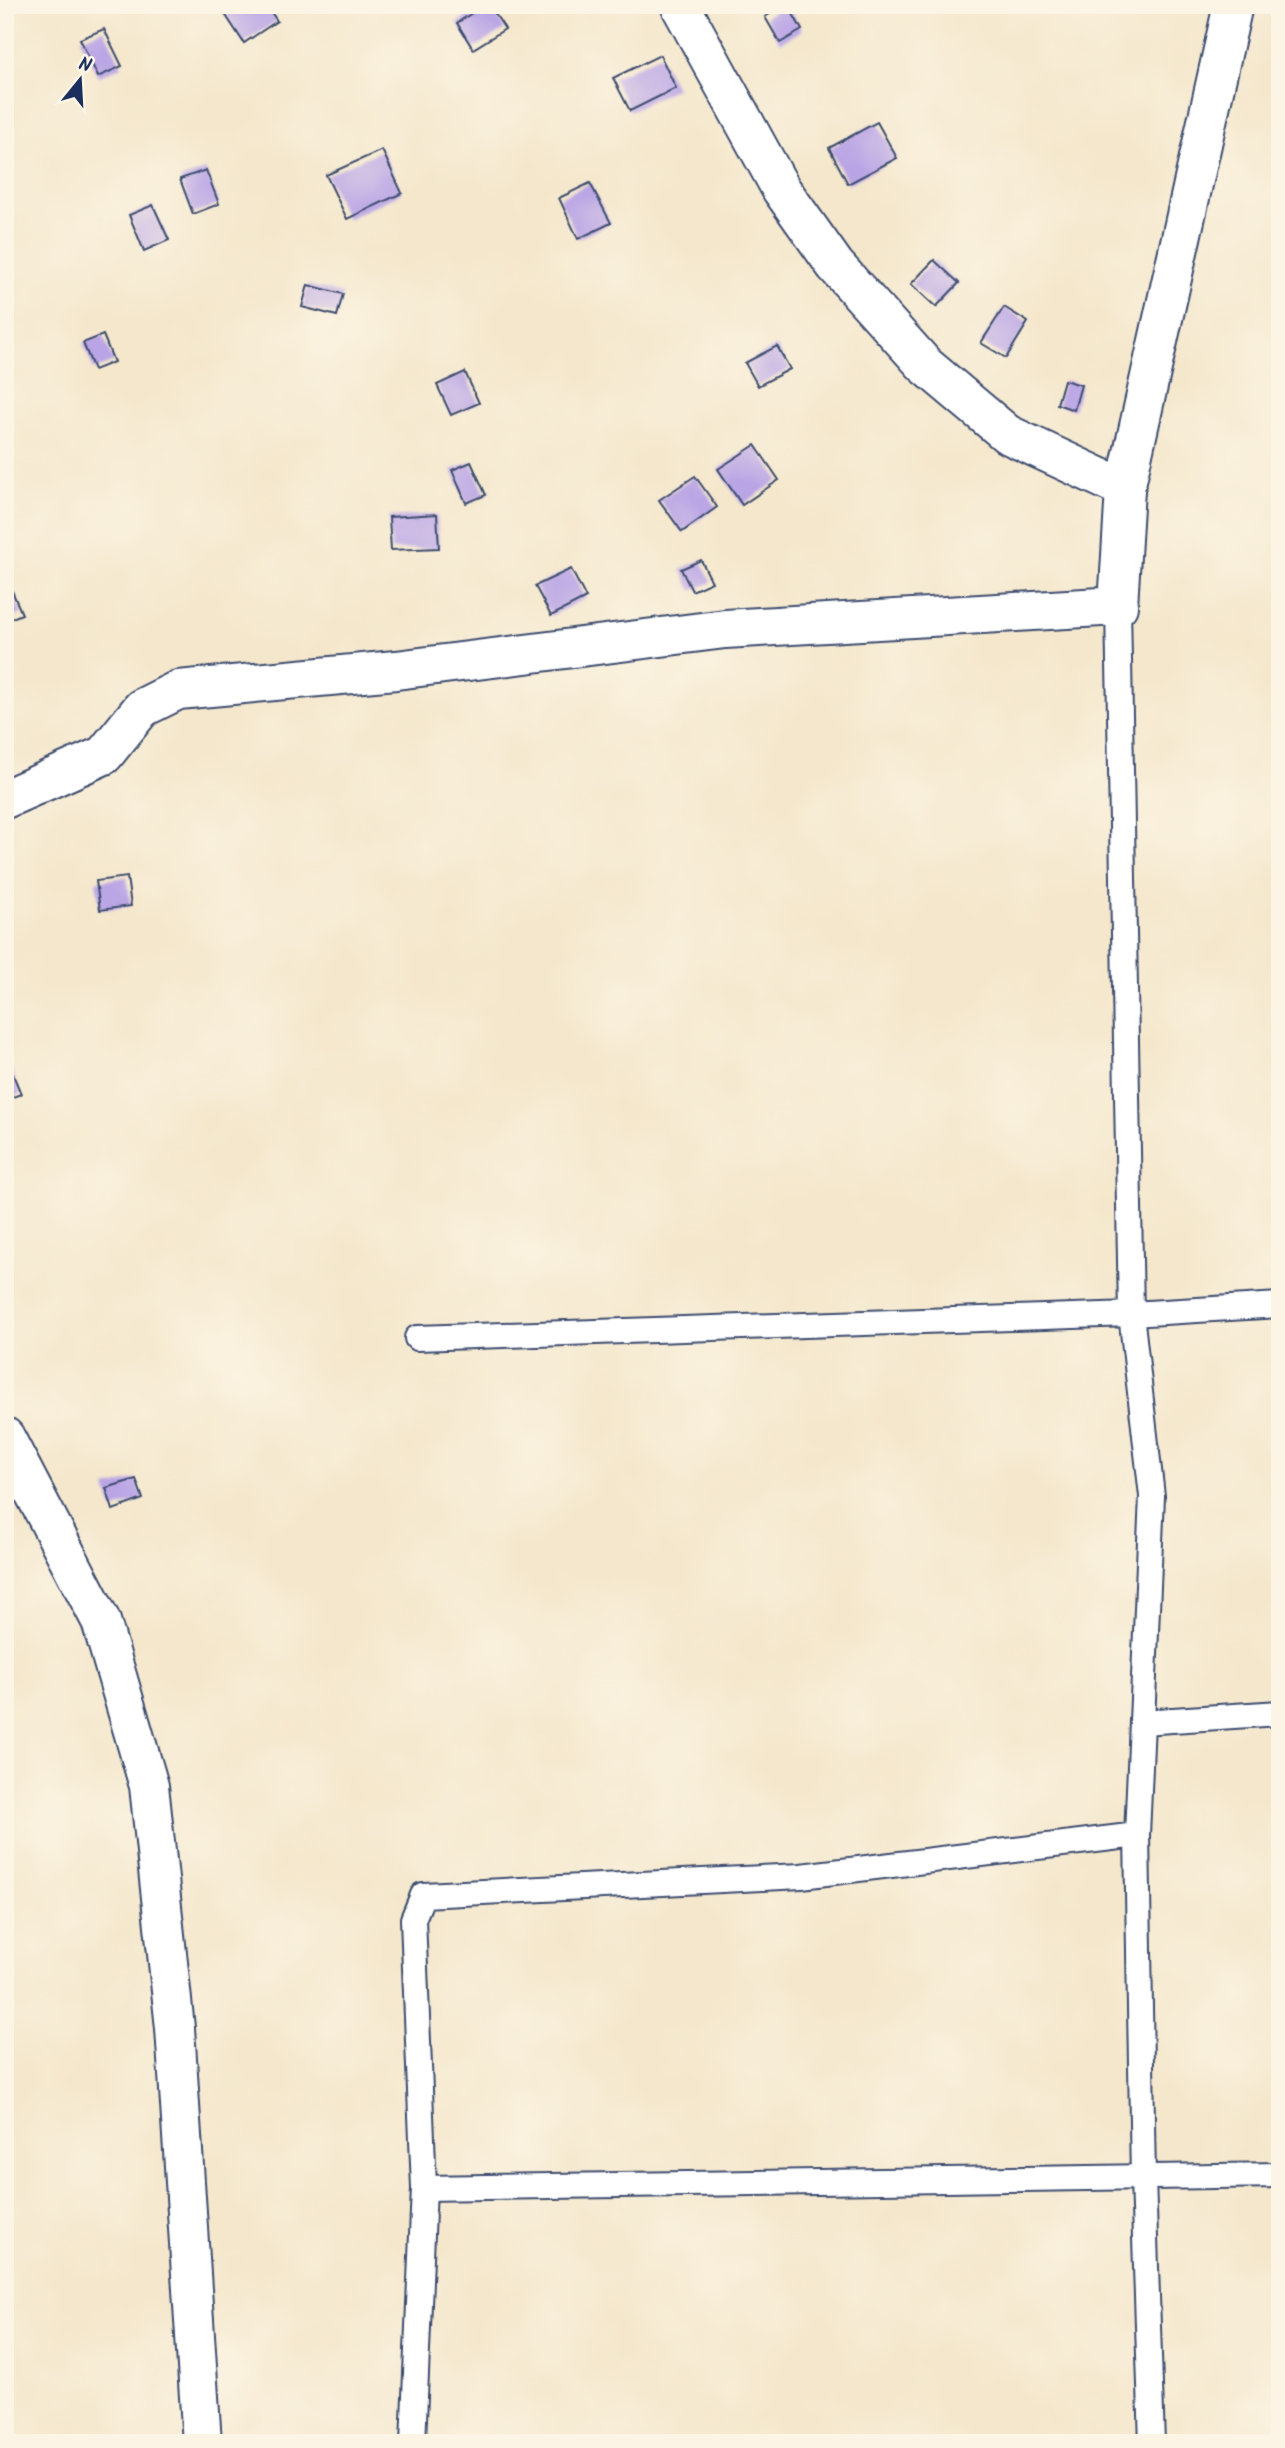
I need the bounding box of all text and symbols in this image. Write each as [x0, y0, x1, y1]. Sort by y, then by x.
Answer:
north arrow [46, 46, 116, 116]
text: N [74, 50, 95, 82]

